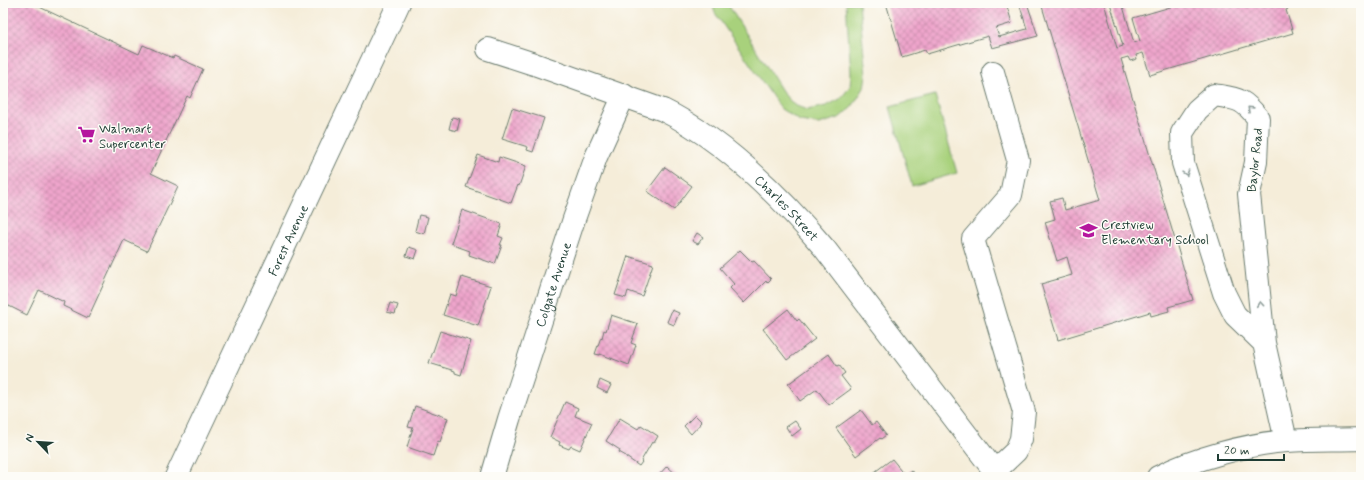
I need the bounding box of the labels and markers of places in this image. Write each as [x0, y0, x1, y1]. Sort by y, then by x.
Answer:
place label: Walmart Supercenter [99, 121, 167, 153]
supermarket icon: Walmart Supercenter [76, 125, 96, 145]
place label: Crestview Elementary School [1101, 217, 1209, 249]
school or university icon: Crestview Elementary School [1078, 221, 1098, 241]

